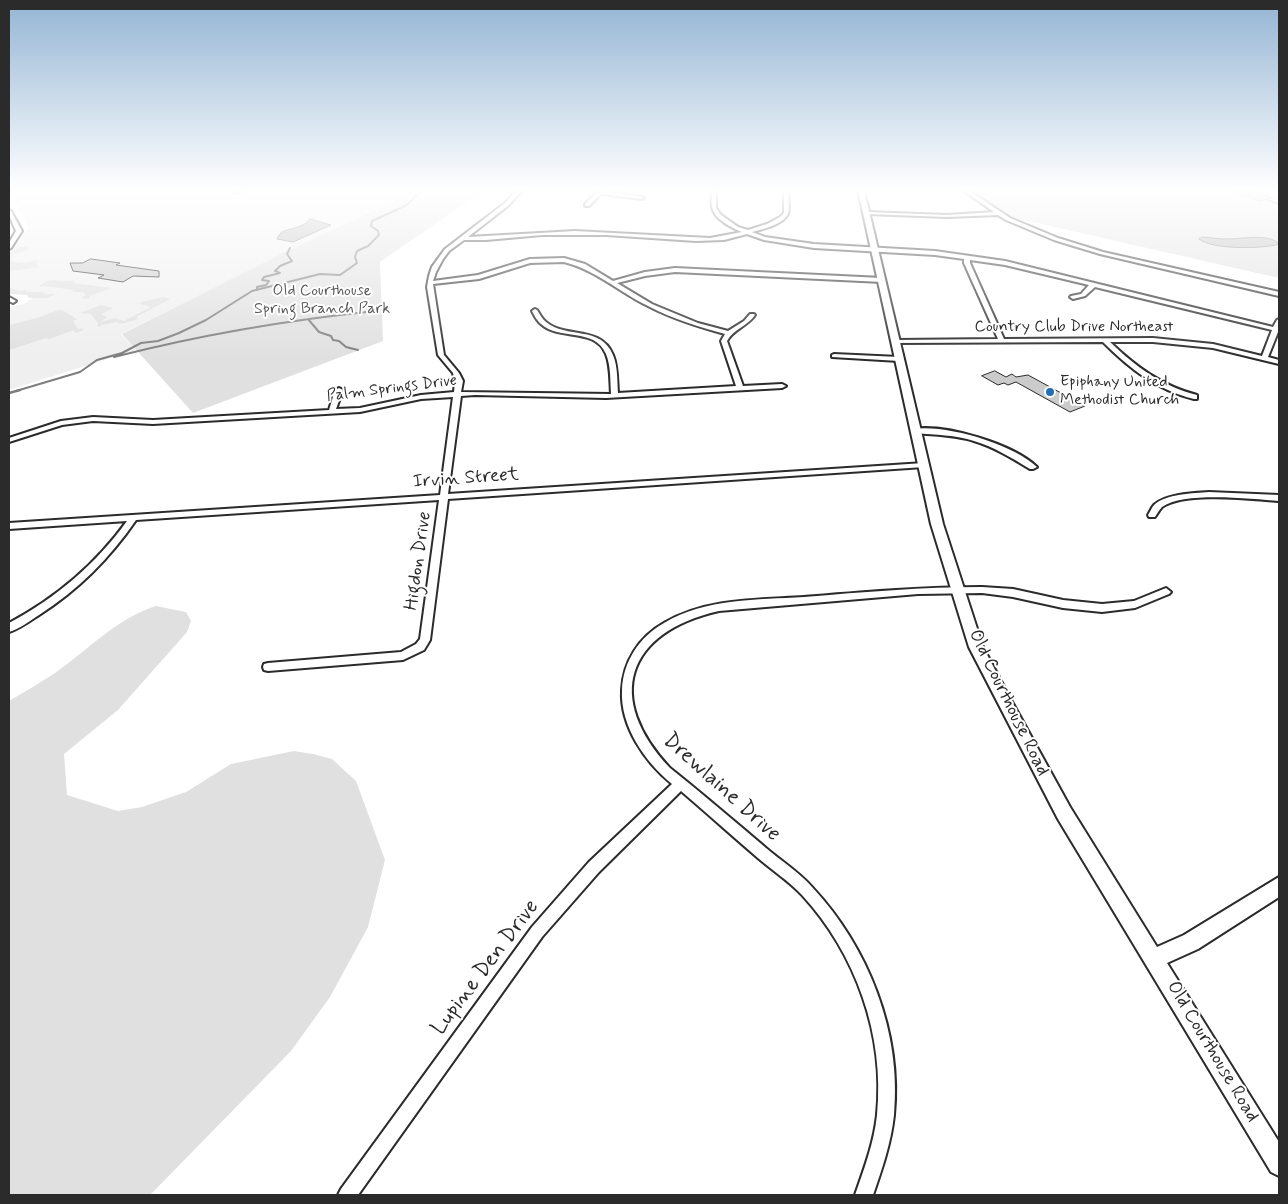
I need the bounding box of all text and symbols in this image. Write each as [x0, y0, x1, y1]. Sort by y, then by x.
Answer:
park label: Old Courthouse Spring Branch Park [254, 282, 390, 320]
street label: Country Club Drive Northeast [975, 318, 1173, 338]
street label: Palm Springs Drive [326, 371, 458, 407]
place label: Epiphany United Methodist Church [1060, 373, 1179, 411]
marker: Epiphany United Methodist Church [1044, 386, 1056, 398]
street label: Irvin Street [412, 464, 520, 494]
street label: Higdon Drive [401, 510, 437, 612]
street label: Old Courthouse Road [963, 626, 1053, 780]
street label: Drewlaine Drive [656, 728, 786, 848]
street label: Lupine Den Drive [426, 895, 546, 1041]
street label: Old Courthouse Road [1161, 977, 1263, 1127]

